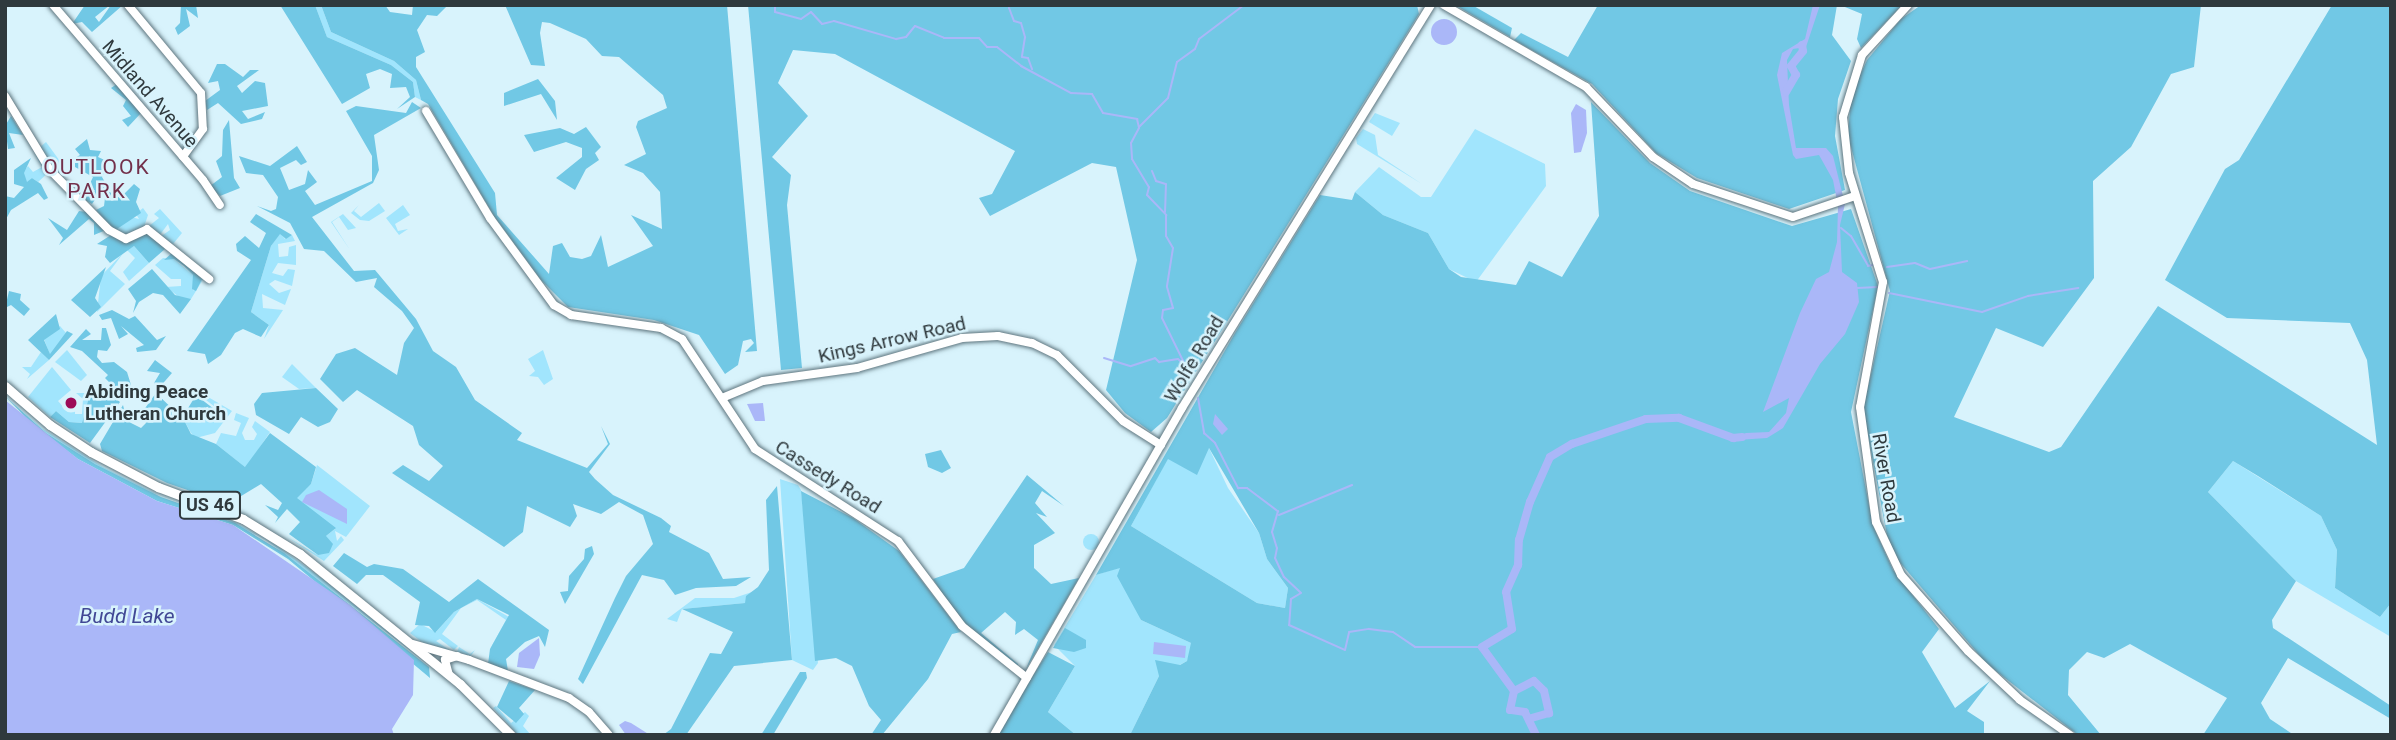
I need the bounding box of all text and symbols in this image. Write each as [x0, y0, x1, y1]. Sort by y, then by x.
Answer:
street label: Midland Avenue [97, 36, 203, 152]
district label: OUTLOOK PARK [44, 154, 150, 204]
street label: Kings Arrow Road [816, 312, 968, 368]
street label: Wolfe Road [1159, 312, 1229, 406]
place label: Abiding Peace Lutheran Church [85, 381, 226, 425]
marker: Abiding Peace Lutheran Church [63, 395, 79, 411]
street label: River Road [1867, 432, 1905, 524]
street label: Cassedy Road [771, 435, 885, 519]
road number: US 46 [178, 490, 242, 520]
water label: Budd Lake [79, 603, 175, 629]

